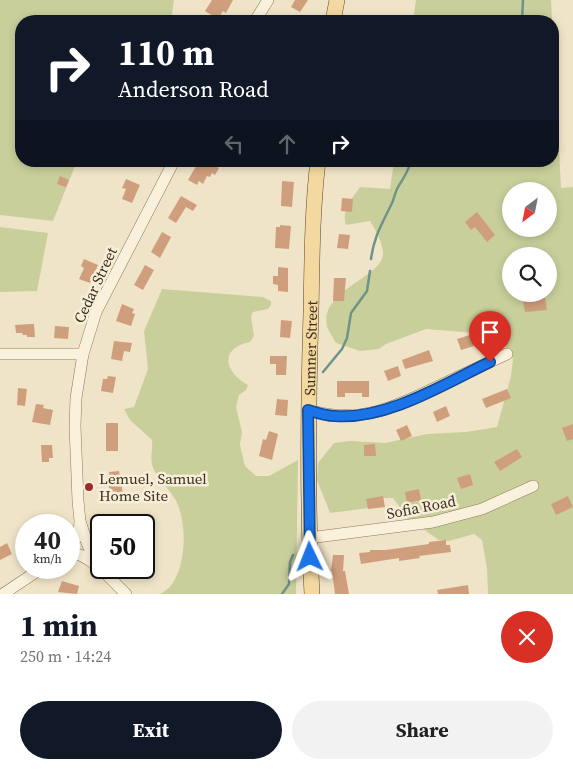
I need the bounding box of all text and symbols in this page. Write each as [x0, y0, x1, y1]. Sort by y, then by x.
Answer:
text: 110 m [118, 29, 214, 77]
icon: right [35, 35, 100, 100]
text: Anderson Road [118, 74, 269, 104]
icon: left [220, 130, 248, 158]
icon: ahead [273, 130, 301, 158]
icon: right [326, 130, 354, 158]
north arrow [502, 182, 558, 238]
map controls [502, 182, 557, 302]
street label: Cedar Street [68, 243, 122, 326]
button: search [502, 247, 557, 302]
street label: Sumner Street [298, 300, 322, 396]
pin [469, 311, 511, 362]
icon: arrive [476, 318, 504, 346]
place label: Lemuel, Samuel Home Site [99, 468, 207, 506]
marker: Lemuel, Samuel Home Site [83, 481, 95, 493]
street label: Sofia Road [385, 490, 458, 524]
speed limit sign: 50 [90, 514, 155, 579]
text: 40 [34, 523, 61, 557]
position arrow [283, 530, 335, 582]
text: km/h [33, 551, 62, 567]
text: 1 min [20, 605, 98, 646]
button: close [501, 611, 553, 663]
text: 250 m · 14:24 [20, 645, 111, 667]
button: Exit [20, 701, 282, 759]
button: Share [292, 701, 553, 759]

